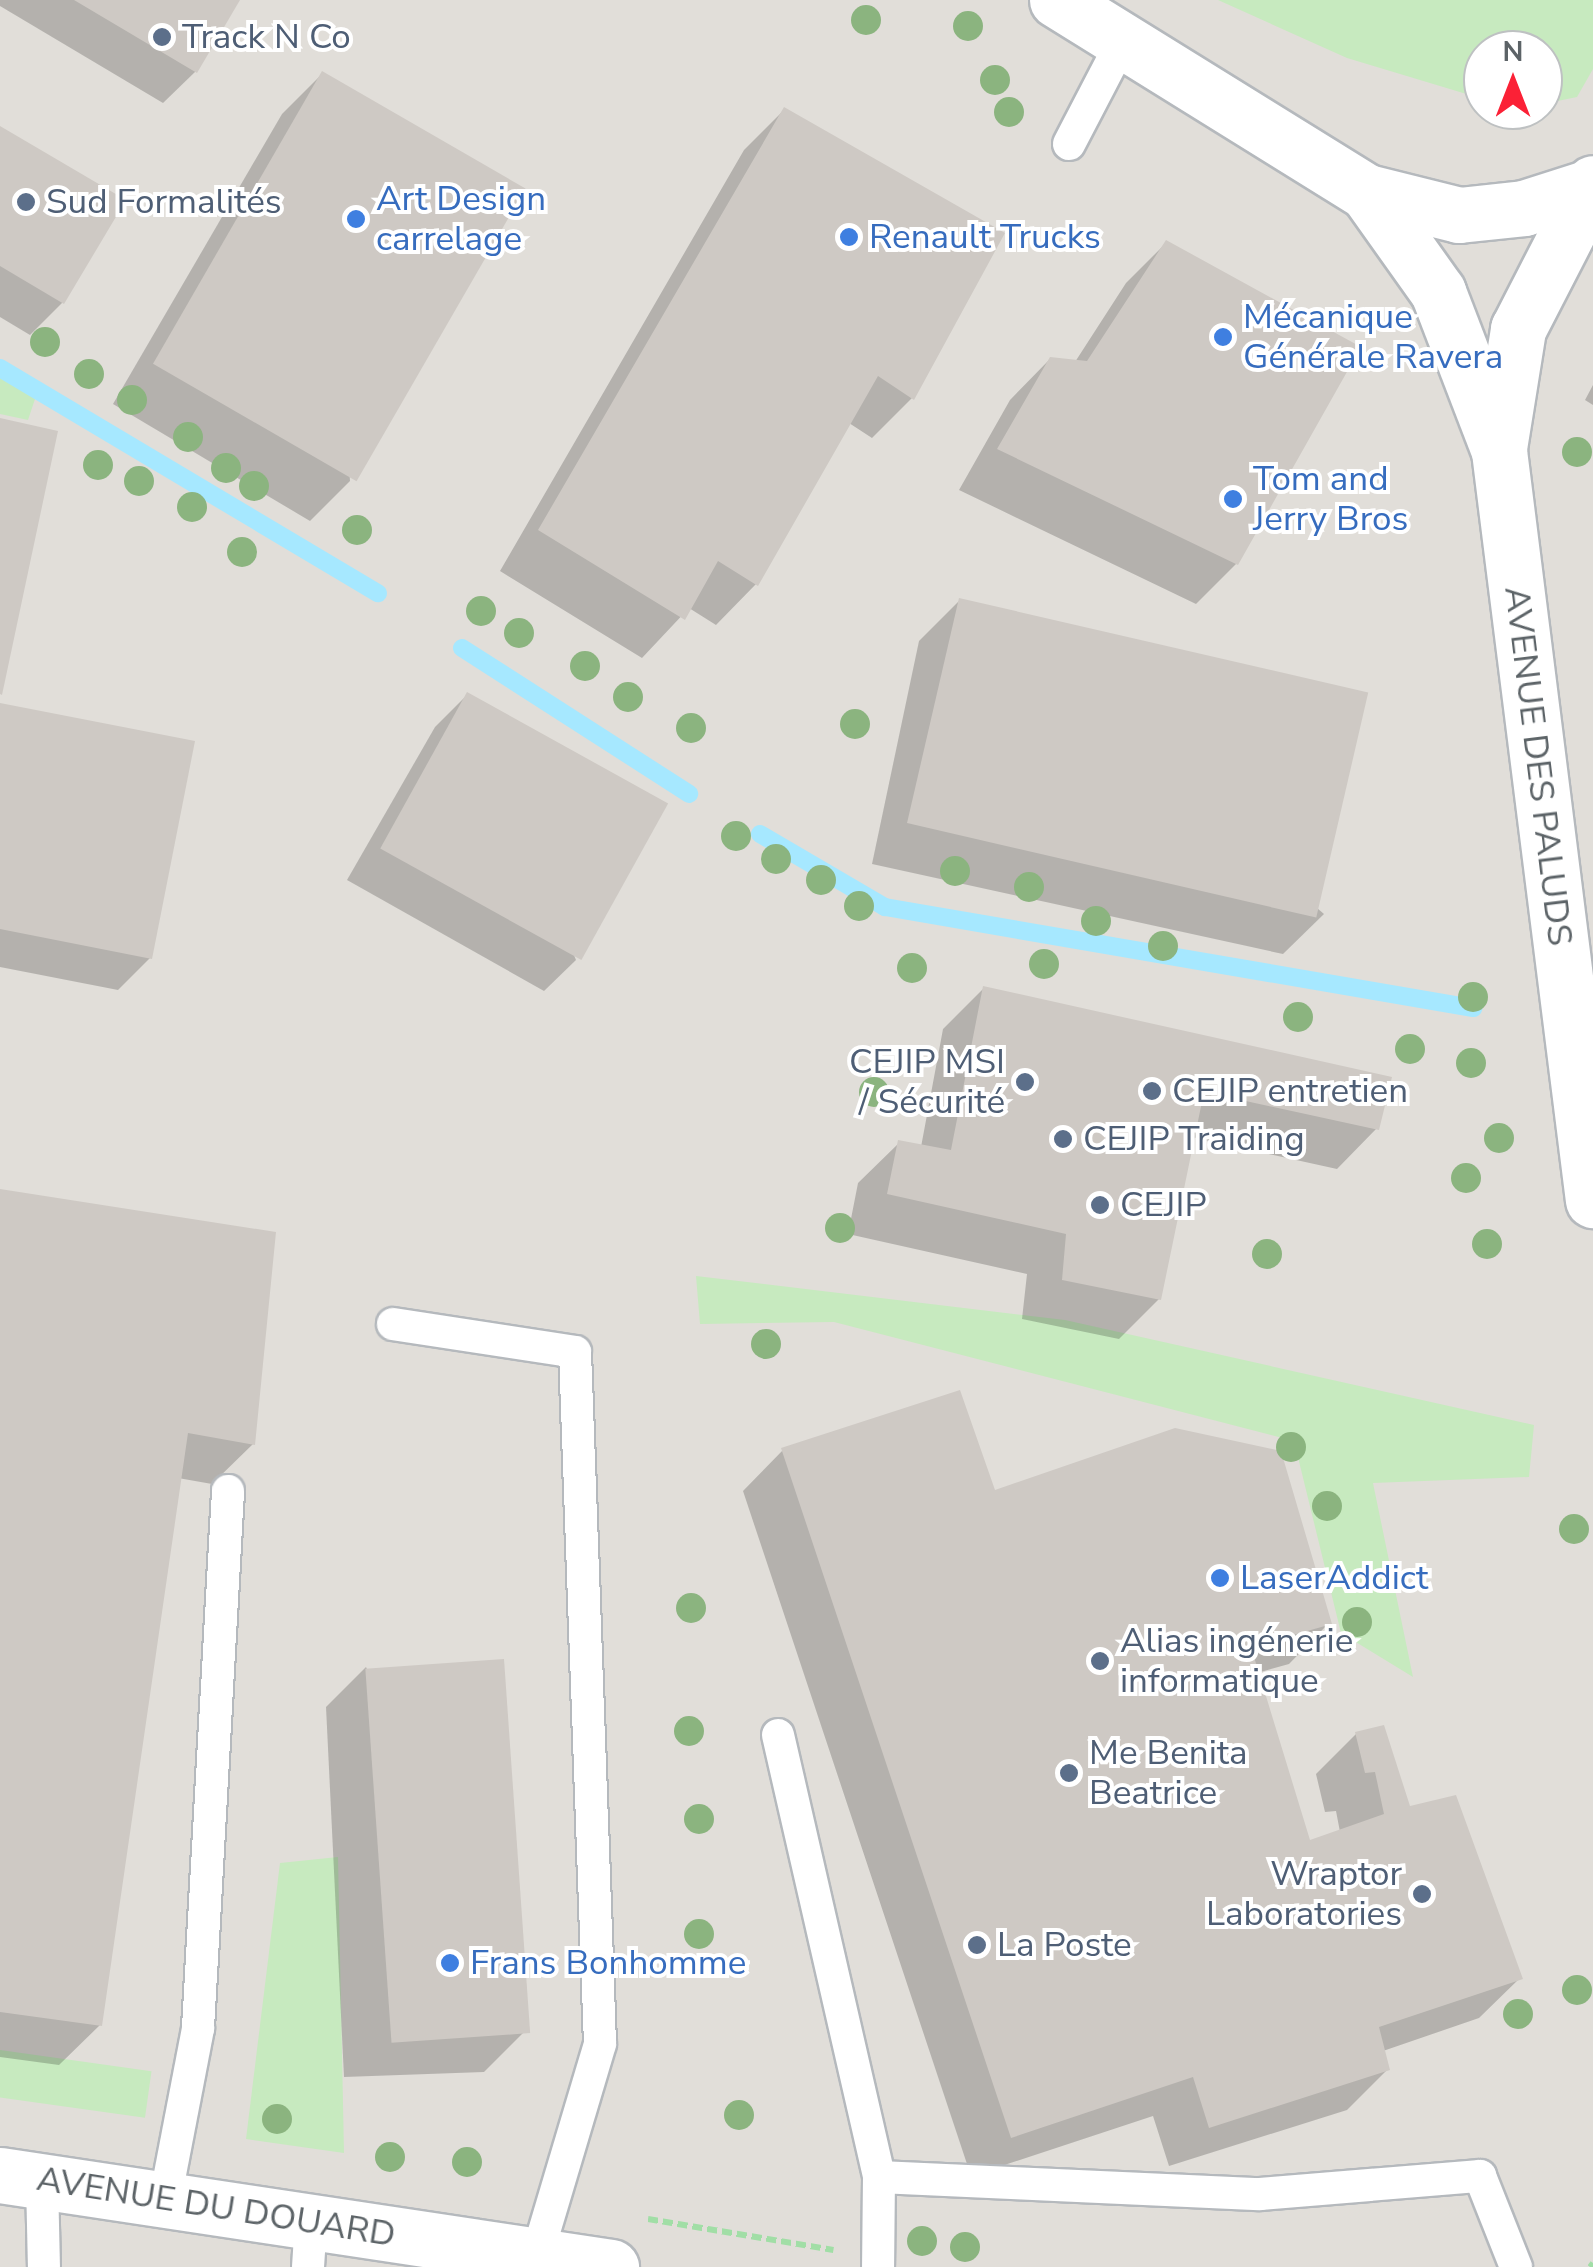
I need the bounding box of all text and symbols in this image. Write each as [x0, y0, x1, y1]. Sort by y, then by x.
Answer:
place label: Track N Co [182, 16, 351, 58]
marker: Track N Co [151, 26, 173, 48]
north arrow [1463, 30, 1563, 130]
text: N [1503, 33, 1523, 71]
place label: Art Design carrelage [376, 178, 546, 260]
place label: Sud Formalités [46, 181, 282, 223]
marker: Sud Formalités [15, 191, 37, 213]
marker: Art Design carrelage [345, 208, 367, 230]
place label: Renault Trucks [869, 216, 1101, 258]
marker: Renault Trucks [838, 226, 860, 248]
place label: Mécanique Générale Ravera [1243, 296, 1503, 378]
marker: Mécanique Générale Ravera [1212, 326, 1234, 348]
place label: Tom and Jerry Bros [1253, 458, 1408, 540]
marker: Tom and Jerry Bros [1222, 488, 1244, 510]
street label: AVENUE DES PALUDS [1495, 584, 1581, 948]
place label: CEJIP MSI / Sécurité [849, 1041, 1005, 1123]
place label: CEJIP entretien [1172, 1070, 1408, 1112]
marker: CEJIP MSI / Sécurité [1014, 1071, 1036, 1093]
marker: CEJIP entretien [1141, 1080, 1163, 1102]
place label: CEJIP Traiding [1083, 1118, 1305, 1160]
marker: CEJIP Traiding [1052, 1128, 1074, 1150]
place label: CEJIP [1120, 1184, 1207, 1226]
marker: CEJIP [1089, 1194, 1111, 1216]
place label: LaserAddict [1240, 1557, 1428, 1599]
marker: LaserAddict [1209, 1567, 1231, 1589]
place label: Alias ingénerie informatique [1120, 1620, 1353, 1702]
marker: Alias ingénerie informatique [1089, 1650, 1111, 1672]
place label: Me Benita Beatrice [1089, 1732, 1248, 1814]
marker: Me Benita Beatrice [1058, 1762, 1080, 1784]
place label: Wraptor Laboratories [1206, 1853, 1402, 1935]
marker: Wraptor Laboratories [1411, 1883, 1433, 1905]
place label: La Poste [997, 1924, 1132, 1966]
marker: La Poste [966, 1934, 988, 1956]
place label: Frans Bonhomme [470, 1942, 746, 1984]
marker: Frans Bonhomme [439, 1952, 461, 1974]
street label: AVENUE DU DOUARD [34, 2158, 398, 2256]

